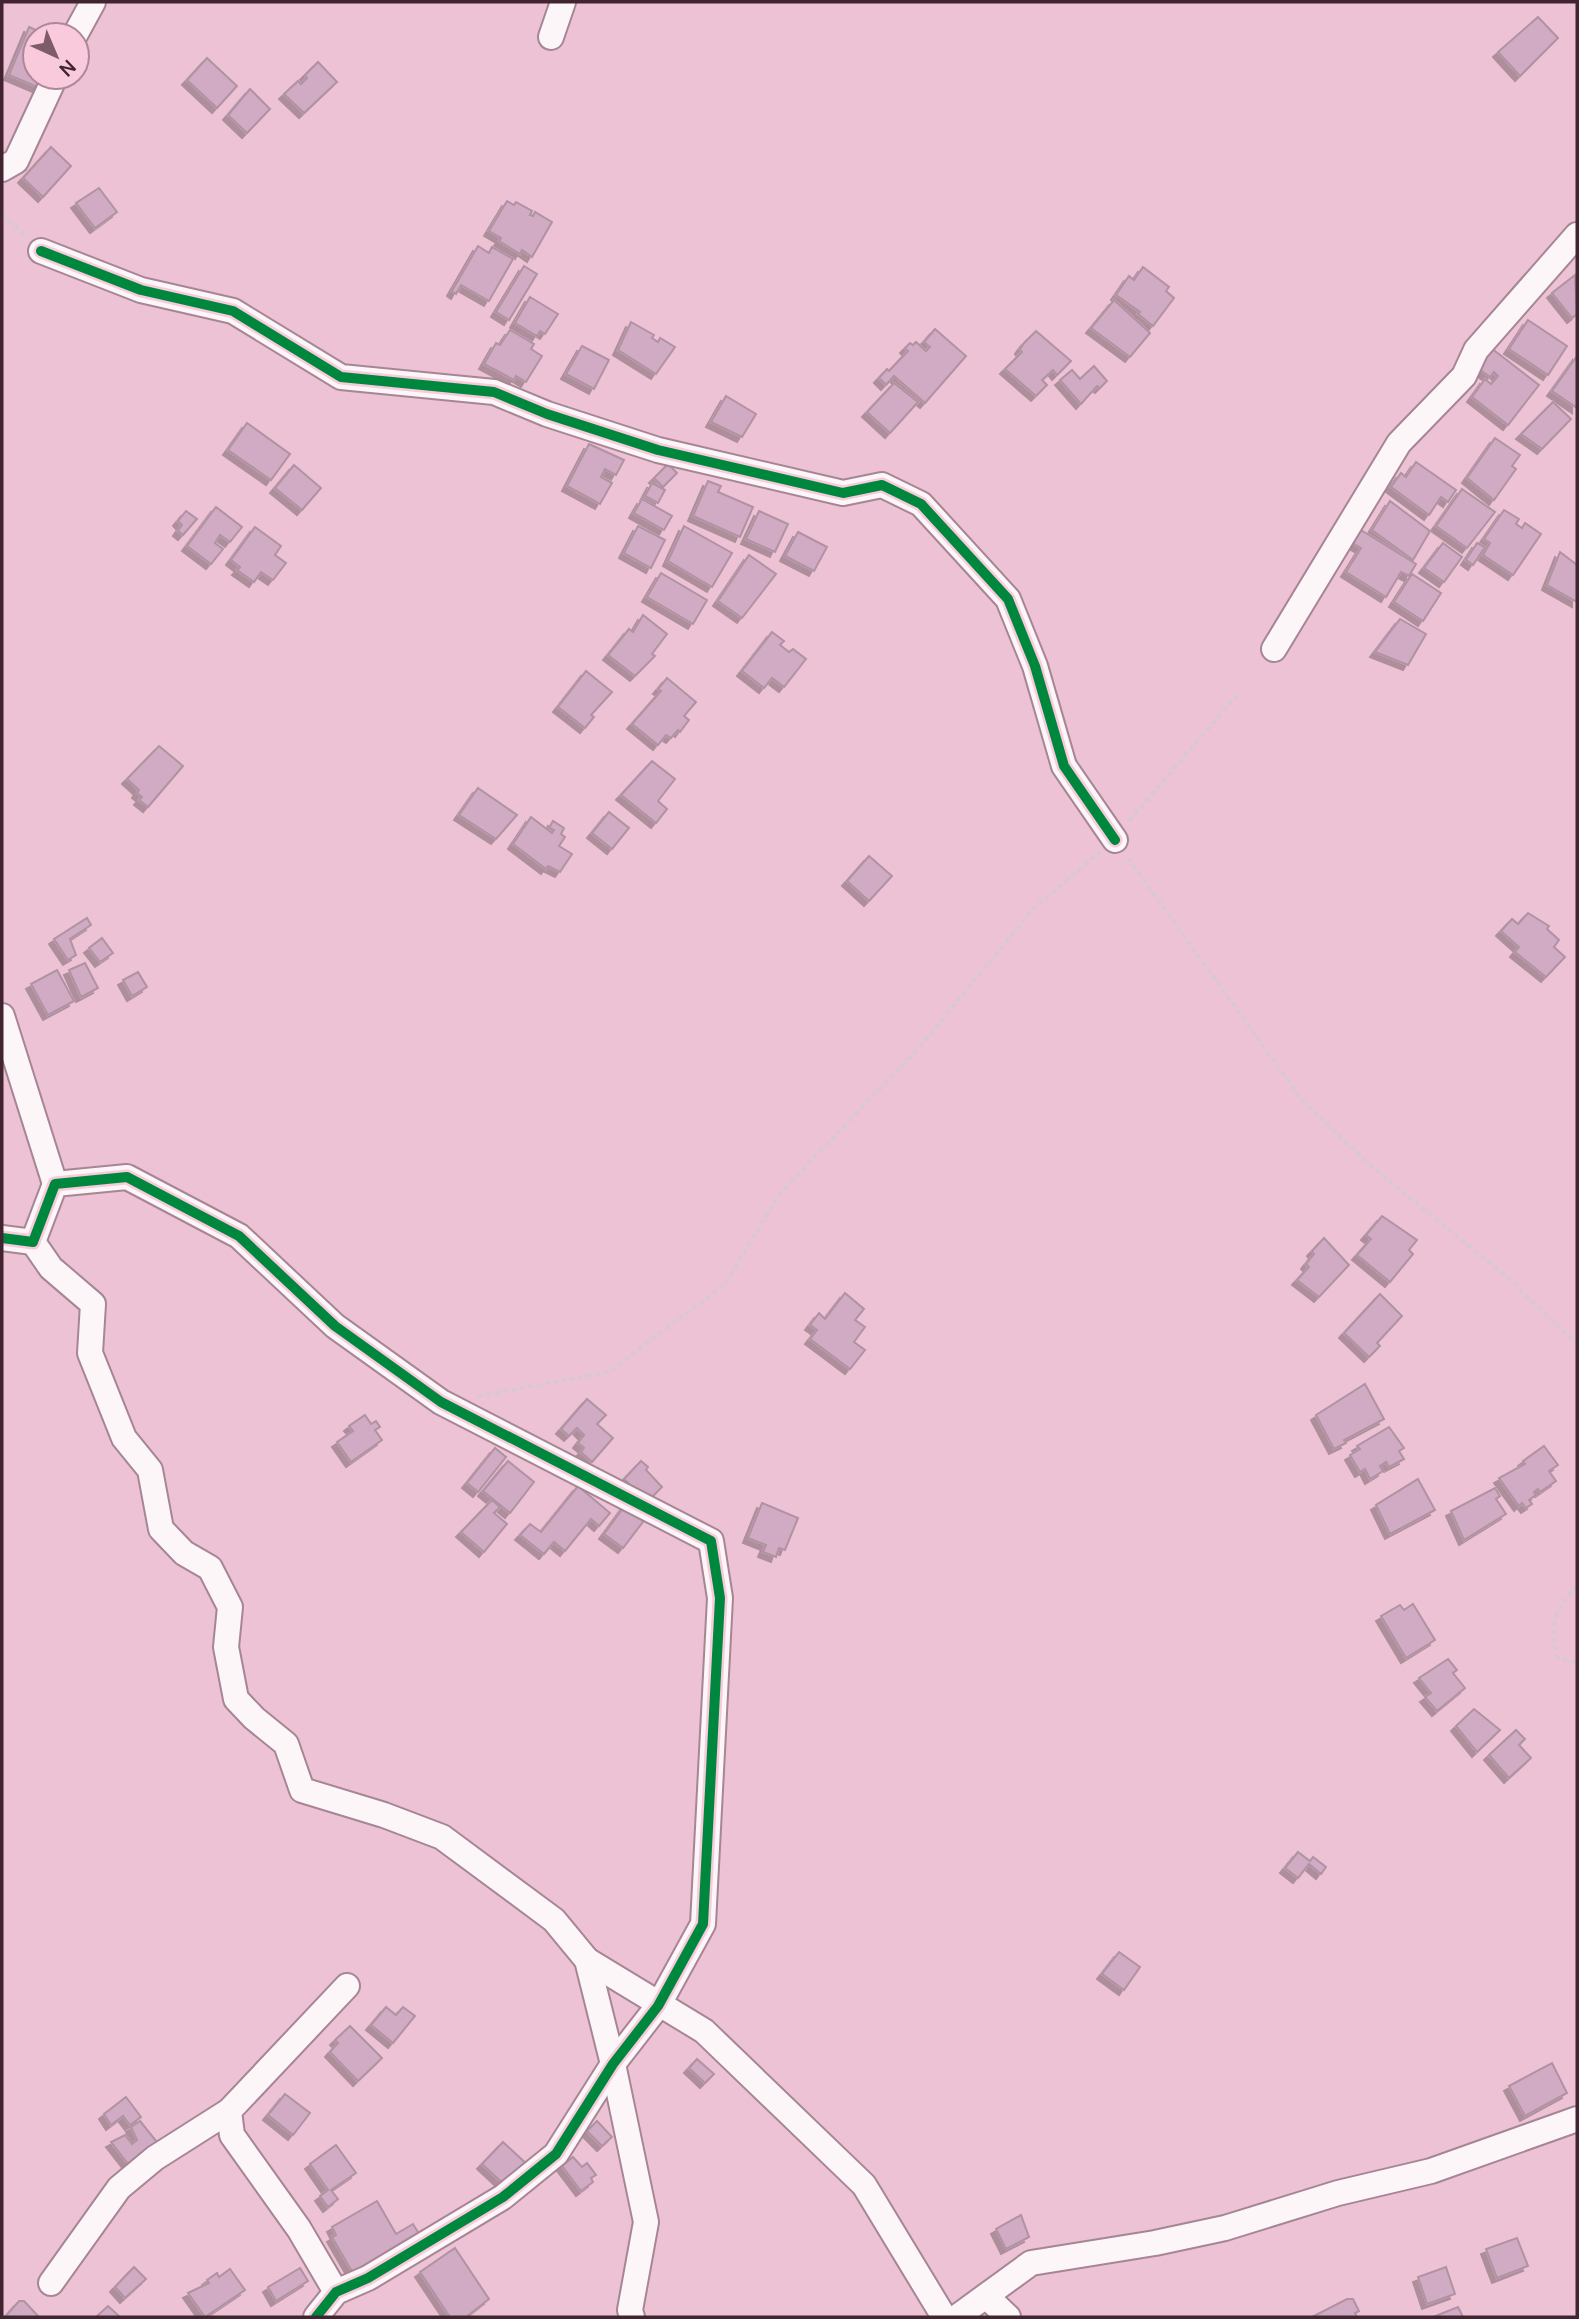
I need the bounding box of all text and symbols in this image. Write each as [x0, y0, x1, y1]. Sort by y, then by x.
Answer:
north arrow [21, 21, 91, 91]
text: N [54, 54, 82, 82]

